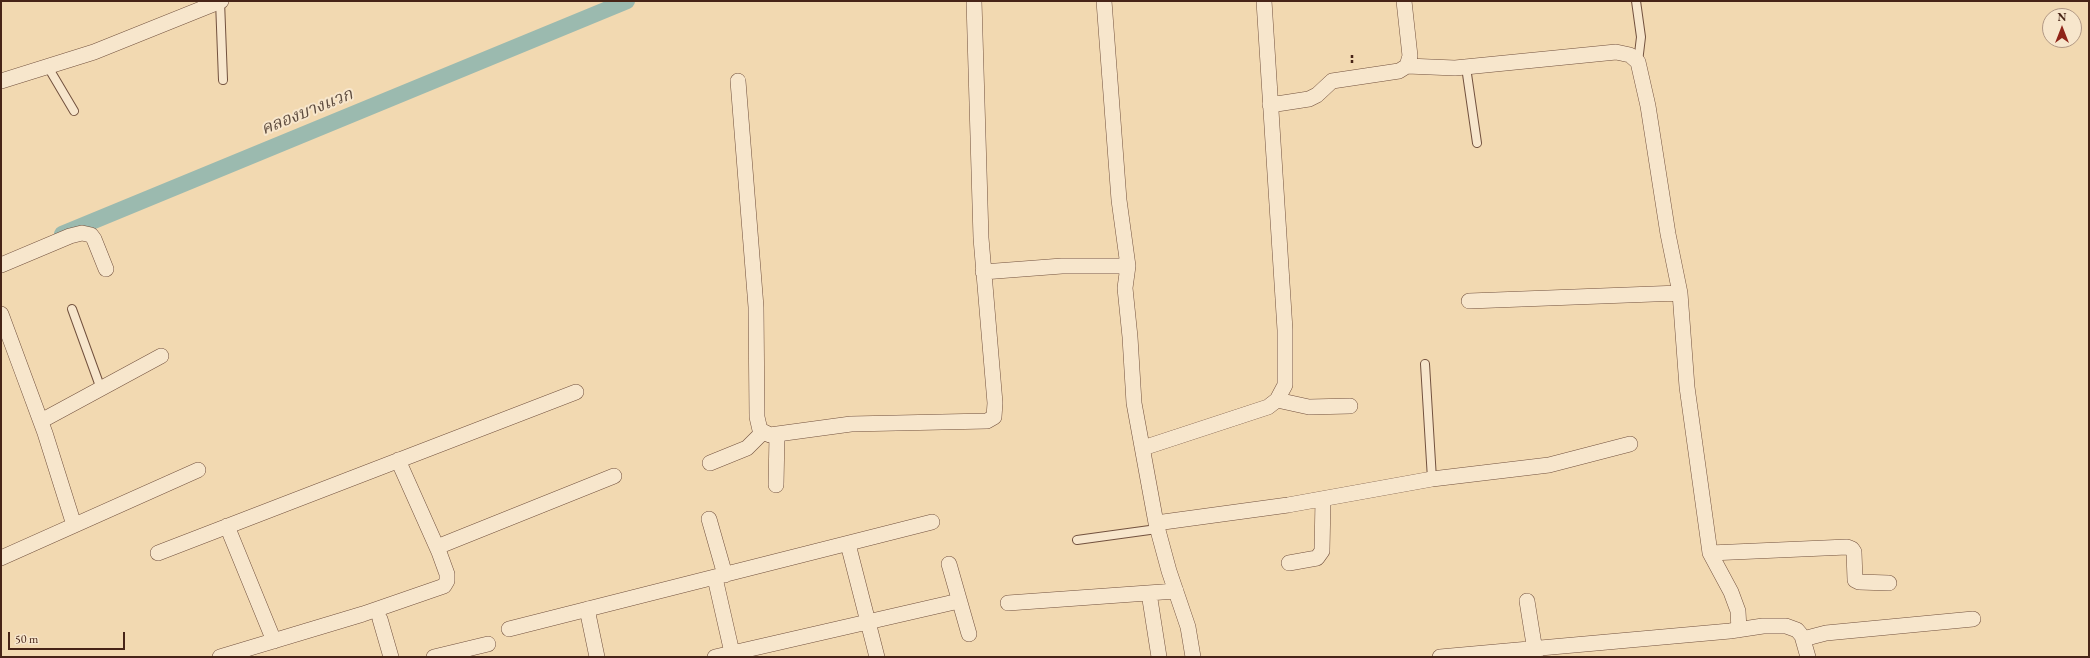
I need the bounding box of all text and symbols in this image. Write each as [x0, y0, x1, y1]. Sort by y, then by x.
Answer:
north arrow [2042, 8, 2082, 48]
text: N [2058, 10, 2066, 24]
water label: คลองบางแวก [258, 84, 356, 140]
scale bar [10, 624, 127, 650]
text: 50 m [15, 631, 38, 647]

